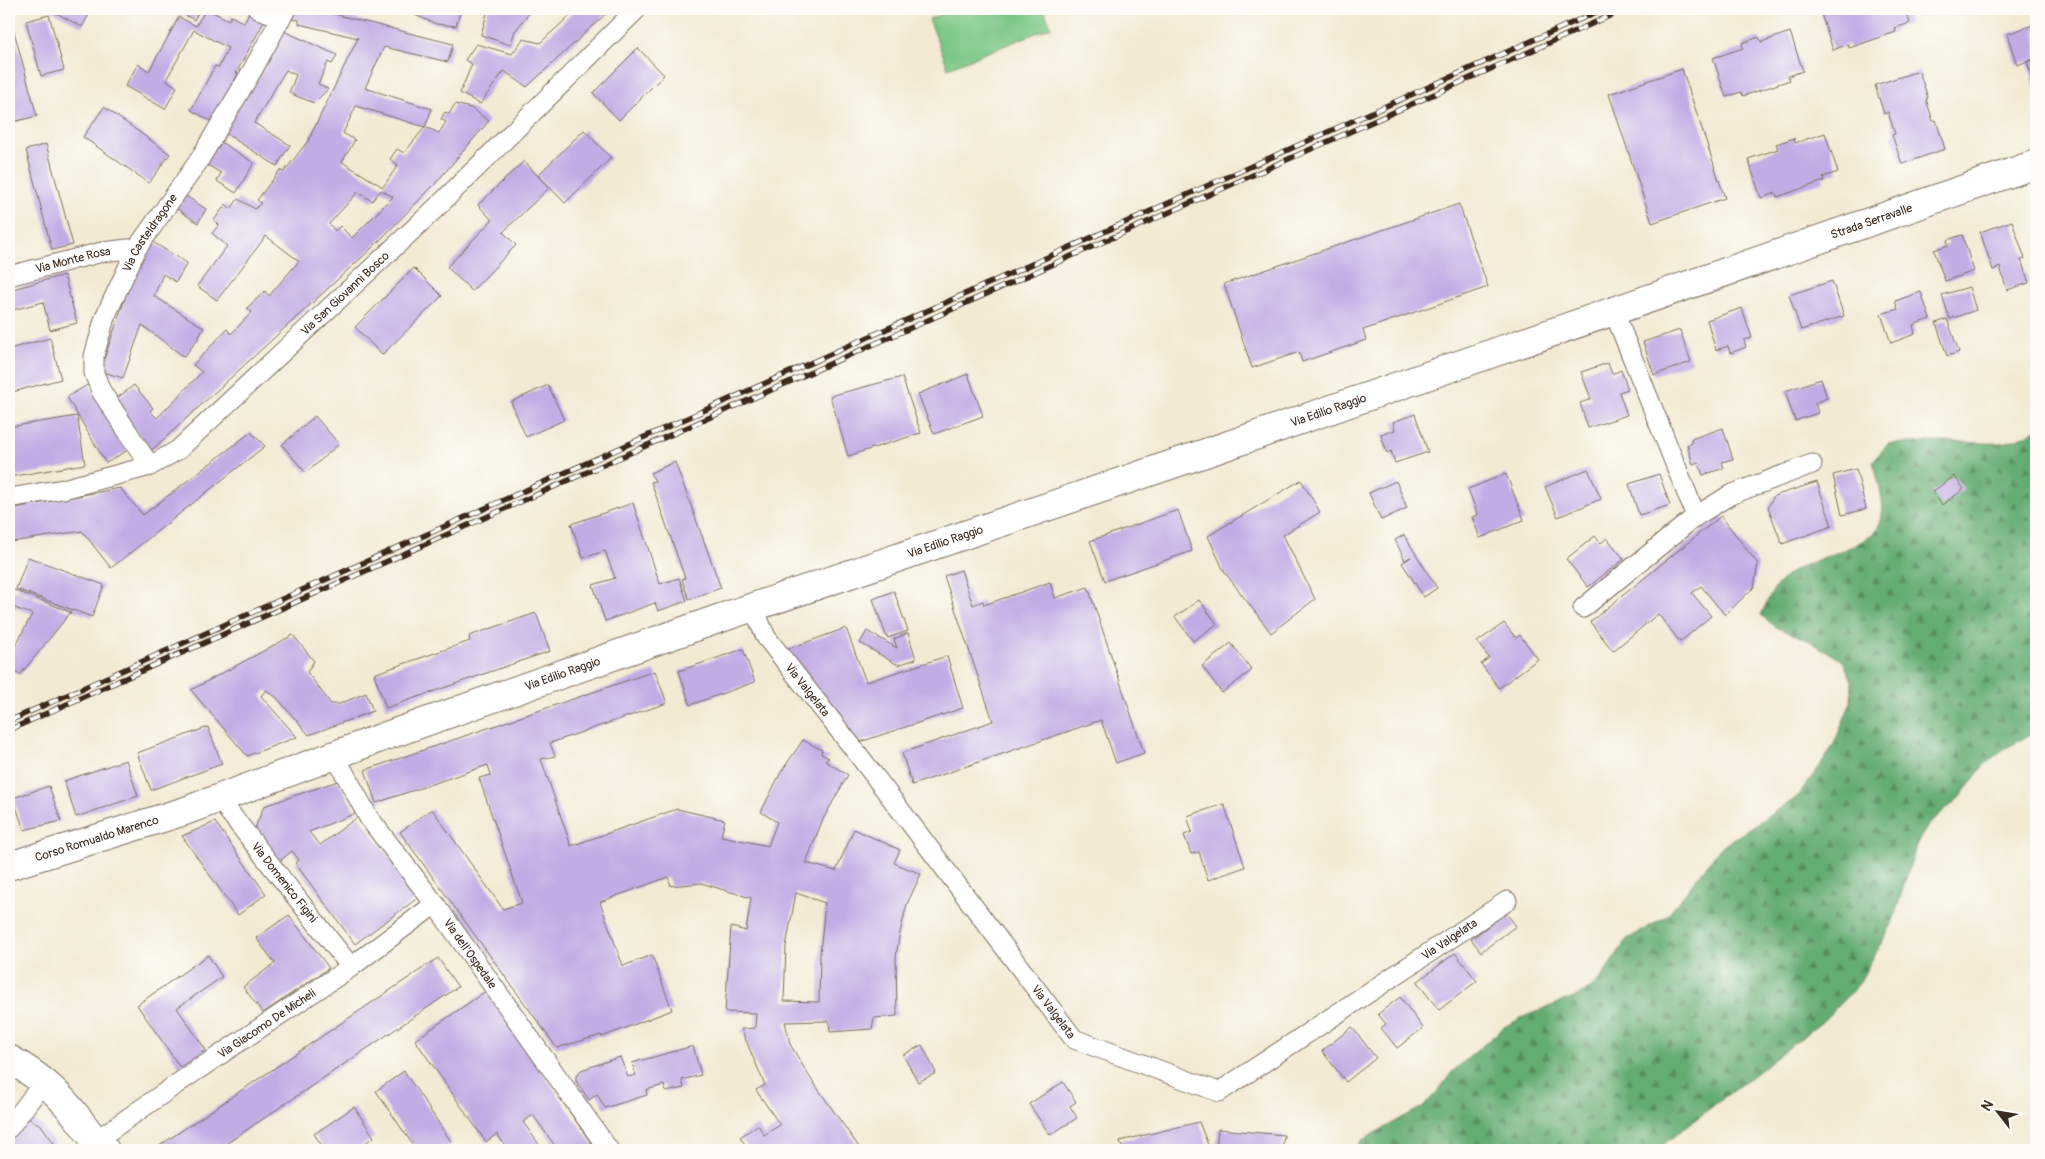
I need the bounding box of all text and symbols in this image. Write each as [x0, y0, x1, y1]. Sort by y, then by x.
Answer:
street label: Via Casteldragone [120, 191, 181, 275]
street label: Strada Serravalle [1829, 201, 1915, 243]
street label: Via Monte Rosa [34, 244, 112, 277]
street label: Via San Giovanni Bosco [298, 248, 393, 339]
street label: Via Edilio Raggio [1289, 390, 1369, 431]
street label: Via Edilio Raggio [906, 522, 986, 562]
street label: Via Edilio Raggio [523, 654, 603, 694]
street label: Via Valgelata [782, 661, 833, 720]
street label: Corso Romualdo Marenco [33, 813, 161, 865]
street label: Via Domenico Figini [248, 839, 320, 926]
street label: Via dell'Ospedale [440, 916, 500, 992]
street label: Via Valgelata [1419, 916, 1481, 963]
street label: Via Valgelata [1028, 982, 1078, 1042]
street label: Via Giacomo De Micheli [215, 986, 319, 1062]
north arrow [1972, 1086, 2022, 1136]
text: N [1978, 1097, 1997, 1114]

